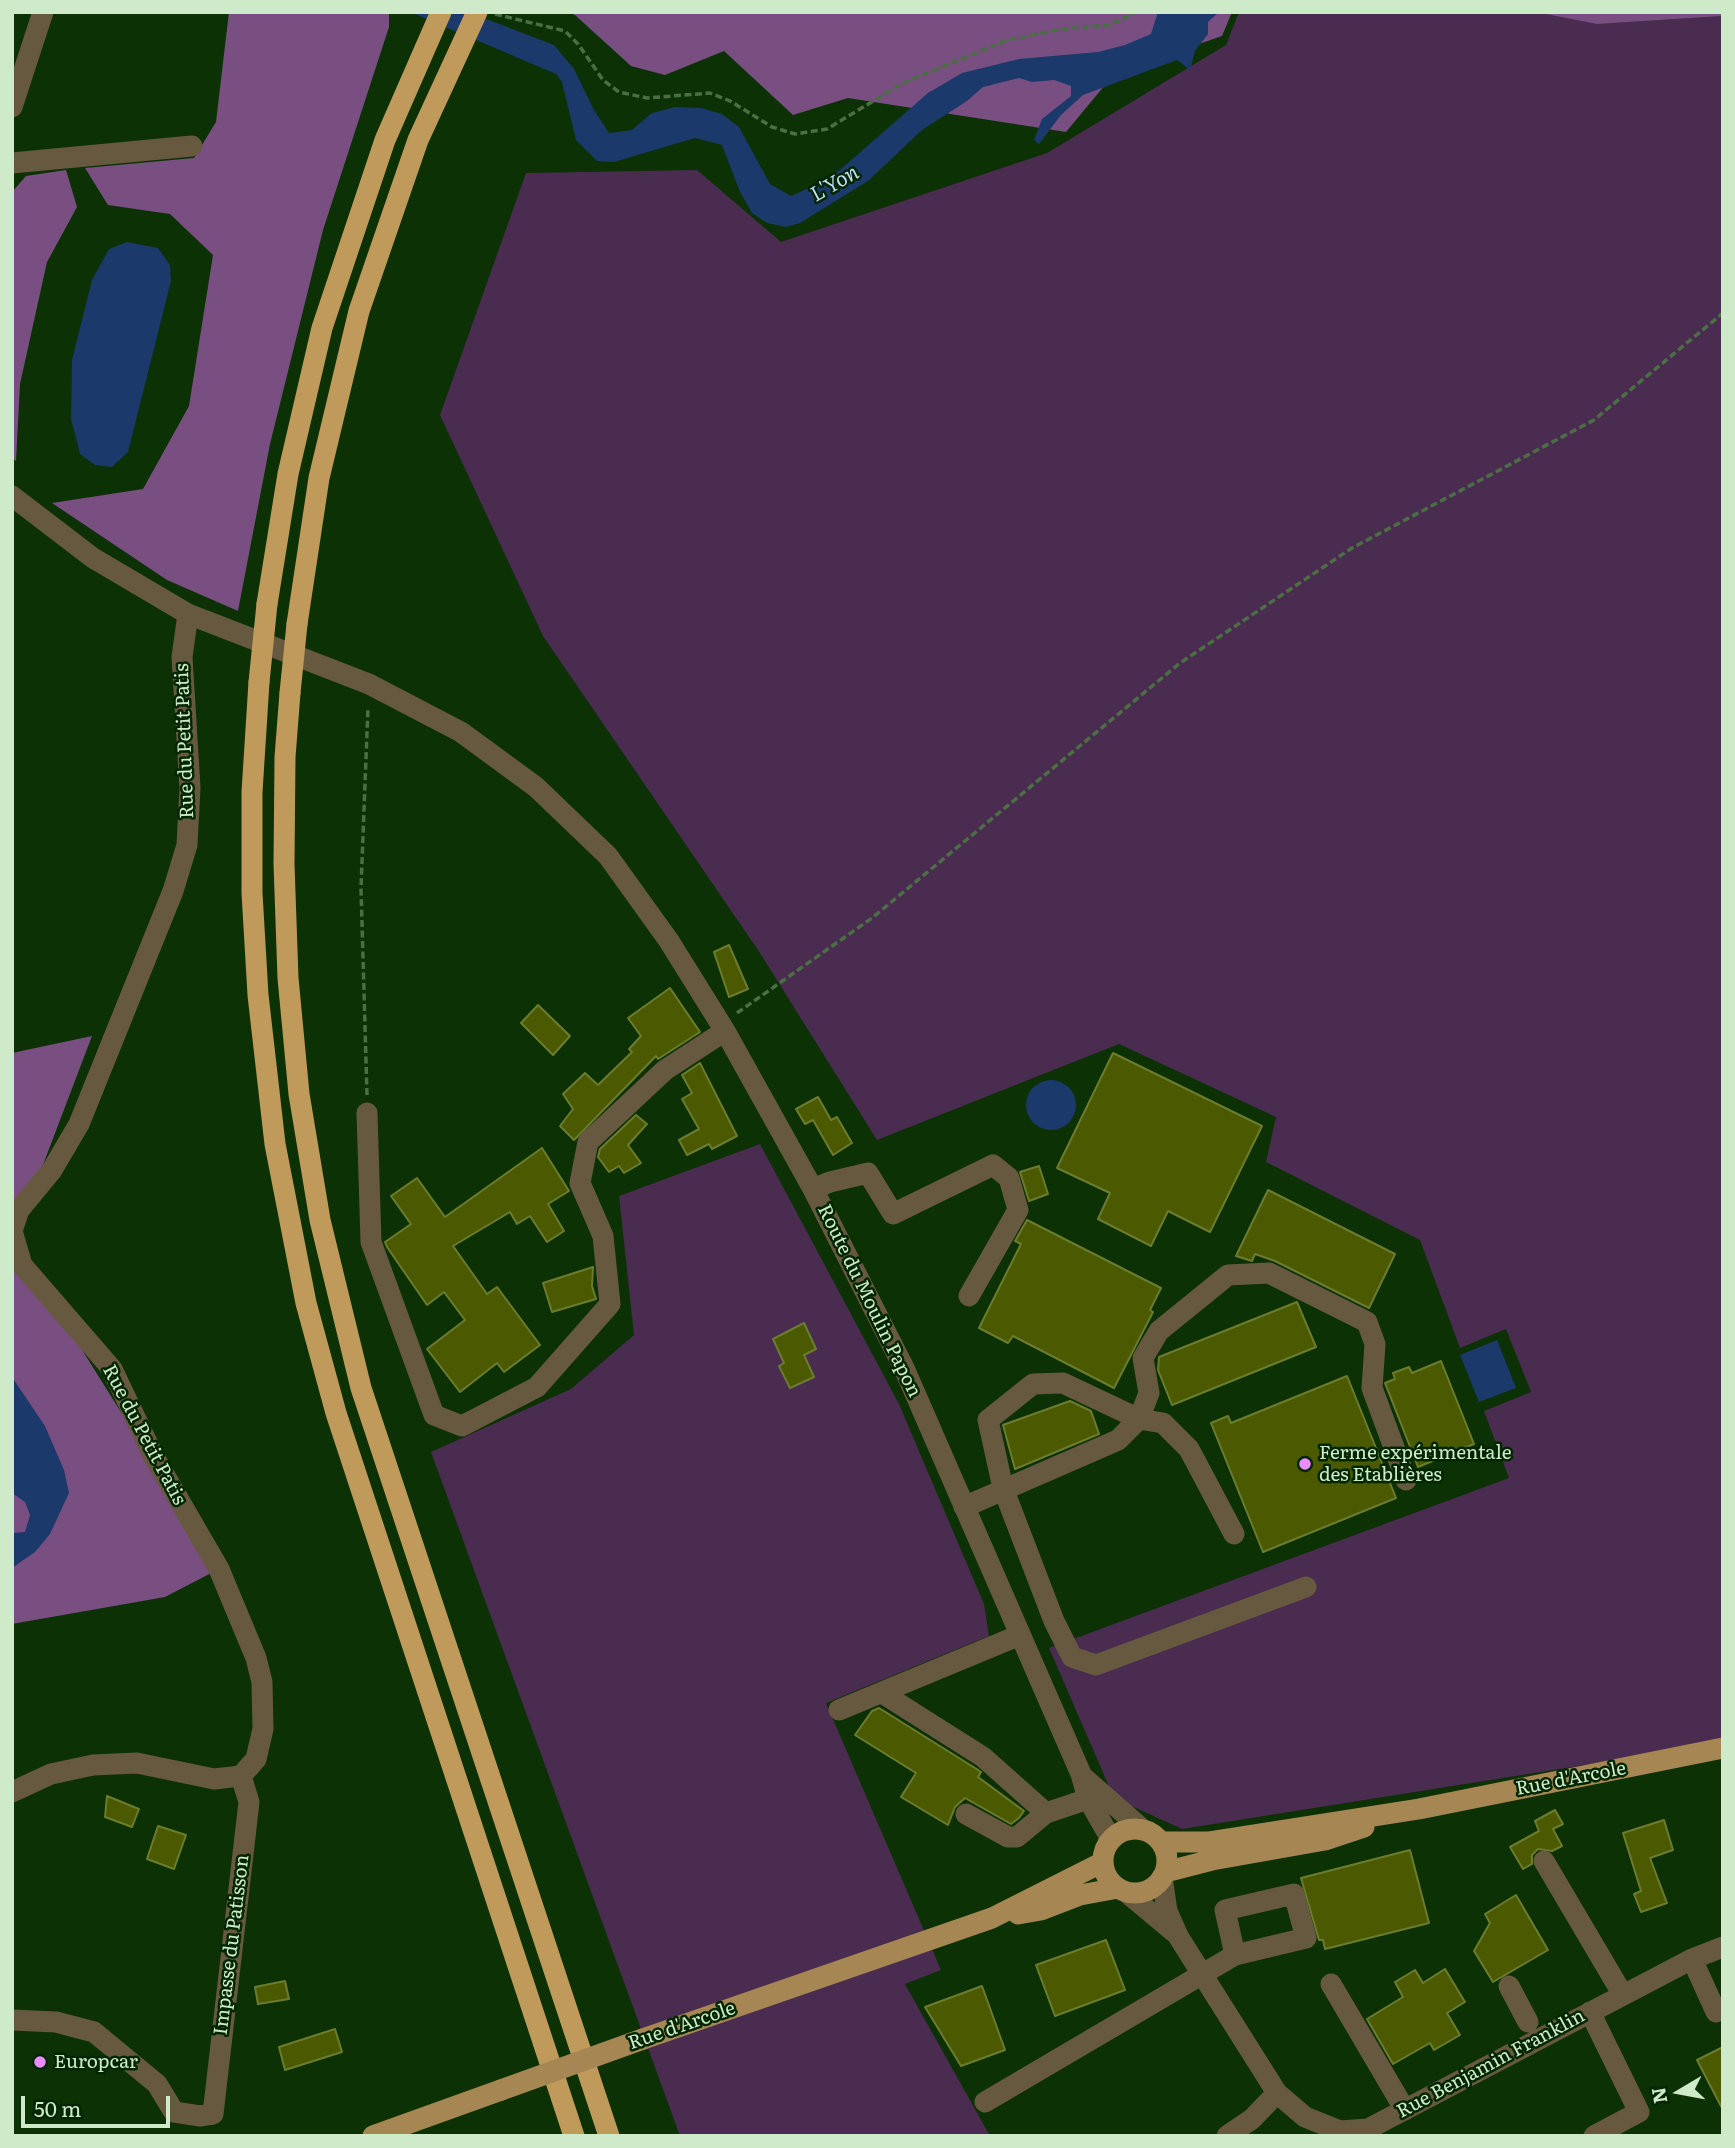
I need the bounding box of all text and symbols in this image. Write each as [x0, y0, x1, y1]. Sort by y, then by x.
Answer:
water label: L'Yon [806, 160, 864, 208]
street label: Rue du Petit Patis [171, 663, 199, 819]
street label: Route du Moulin Papon [812, 1201, 926, 1401]
street label: Rue du Petit Patis [97, 1361, 191, 1509]
place label: Ferme expérimentale des Etablières [1319, 1442, 1512, 1486]
marker: Ferme expérimentale des Etablières [1297, 1456, 1313, 1472]
street label: Rue d'Arcole [1514, 1757, 1628, 1801]
street label: Impasse du Patisson [210, 1853, 254, 2037]
street label: Rue d'Arcole [625, 1997, 739, 2055]
street label: Rue Benjamin Franklin [1393, 2005, 1589, 2123]
place label: Europcar [54, 2051, 138, 2073]
marker: Europcar [32, 2054, 48, 2070]
north arrow [1644, 2057, 1714, 2127]
scale bar [24, 2082, 173, 2126]
text: N [1643, 2085, 1673, 2106]
text: 50 m [34, 2092, 81, 2123]

